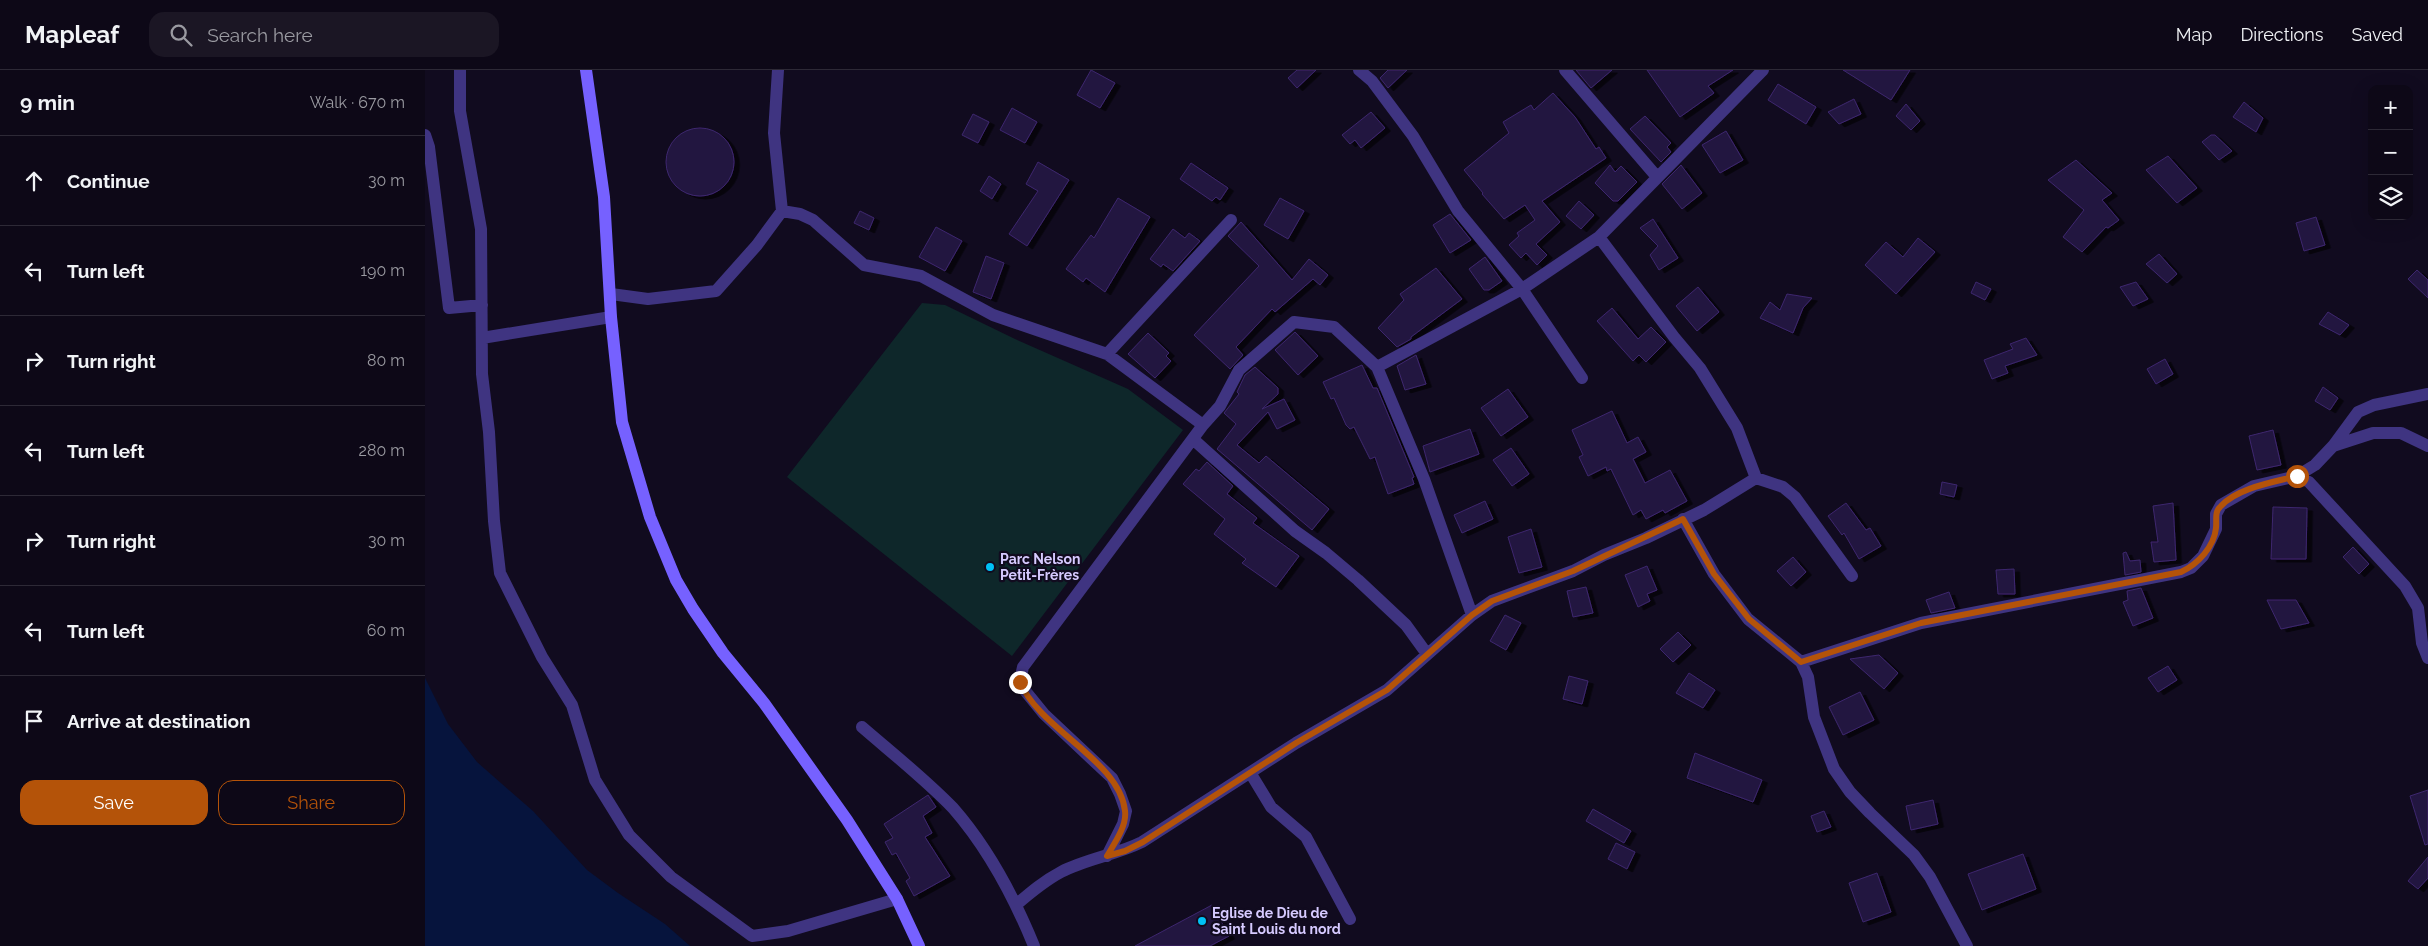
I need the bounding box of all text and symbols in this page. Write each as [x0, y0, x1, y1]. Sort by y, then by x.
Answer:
search box [149, 12, 499, 57]
text: Mapleaf [25, 20, 119, 49]
icon: search [167, 21, 195, 49]
text: Search here [207, 24, 313, 46]
text: Map [2176, 24, 2212, 45]
text: Directions [2240, 24, 2324, 45]
text: Saved [2352, 24, 2403, 45]
map controls [2368, 85, 2413, 220]
button: + [2368, 85, 2413, 130]
text: 9 min [20, 90, 75, 115]
text: Walk · 670 m [310, 93, 405, 112]
button: − [2368, 130, 2413, 175]
icon: ahead [20, 167, 48, 195]
text: Continue [67, 170, 150, 192]
text: 30 m [368, 171, 405, 190]
button: layers [2368, 175, 2413, 220]
icon: left [20, 257, 48, 285]
text: Turn left [67, 260, 144, 282]
text: 190 m [360, 261, 405, 280]
icon: right [20, 347, 48, 375]
text: Turn right [67, 350, 156, 372]
text: 80 m [367, 351, 405, 370]
icon: left [20, 437, 48, 465]
text: Turn left [67, 440, 144, 462]
text: 280 m [359, 441, 405, 460]
route start [2286, 465, 2309, 488]
icon: right [20, 527, 48, 555]
text: Turn right [67, 530, 156, 552]
text: 30 m [368, 531, 405, 550]
place label: Parc Nelson Petit-Frères [1000, 551, 1080, 583]
marker: Parc Nelson Petit-Frères [984, 561, 996, 573]
icon: left [20, 617, 48, 645]
text: Turn left [67, 620, 144, 642]
text: 60 m [367, 621, 405, 640]
route end [1009, 671, 1032, 694]
icon: arrive [20, 707, 48, 735]
text: Arrive at destination [67, 710, 251, 732]
button: Save [20, 780, 208, 825]
button: Share [218, 780, 405, 825]
place label: Eglise de Dieu de Saint Louis du nord [1212, 905, 1341, 937]
marker: Eglise de Dieu de Saint Louis du nord [1196, 915, 1208, 927]

